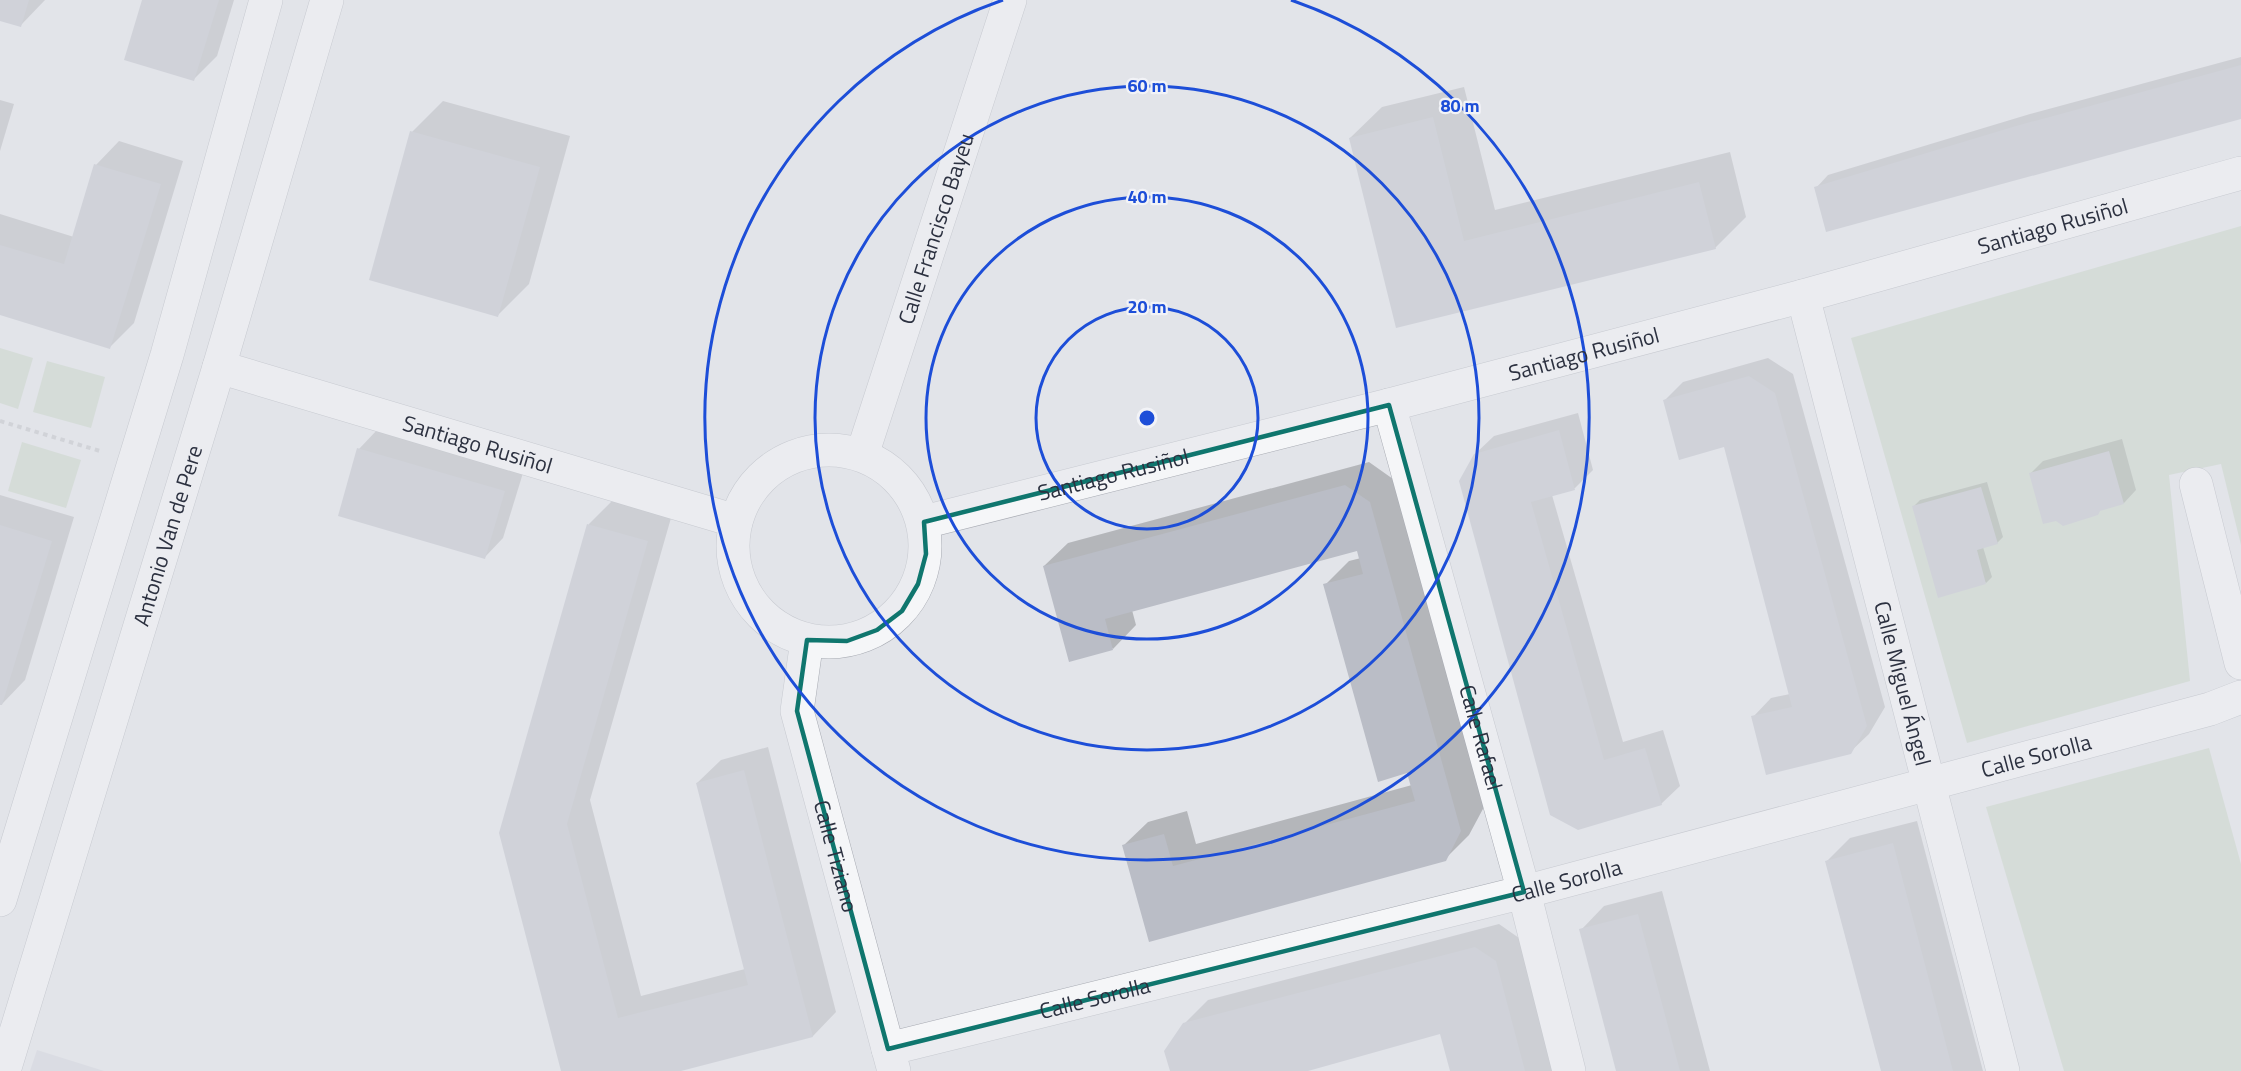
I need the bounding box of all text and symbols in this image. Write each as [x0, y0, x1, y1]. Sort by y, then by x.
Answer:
text: 60 m [1127, 72, 1167, 99]
text: 80 m [1440, 92, 1480, 119]
street label: Calle Francisco Bayeu [889, 129, 983, 329]
text: 40 m [1127, 183, 1167, 210]
street label: Santiago Rusiñol [1974, 189, 2132, 263]
text: 20 m [1127, 293, 1167, 320]
street label: Santiago Rusiñol [1505, 318, 1663, 390]
street label: Santiago Rusiñol [399, 406, 557, 482]
centre of rings [1137, 408, 1157, 428]
street label: Santiago Rusiñol [1034, 439, 1192, 510]
street label: Antonio Van de Pere [124, 441, 211, 630]
street label: Calle Miguel Ángel [1865, 597, 1941, 769]
street label: Calle Rafael [1450, 681, 1512, 794]
street label: Calle Sorolla [1977, 724, 2095, 786]
street label: Calle Tiziano [805, 796, 867, 916]
street label: Calle Sorolla [1508, 850, 1625, 912]
street label: Calle Sorolla [1036, 968, 1154, 1028]

